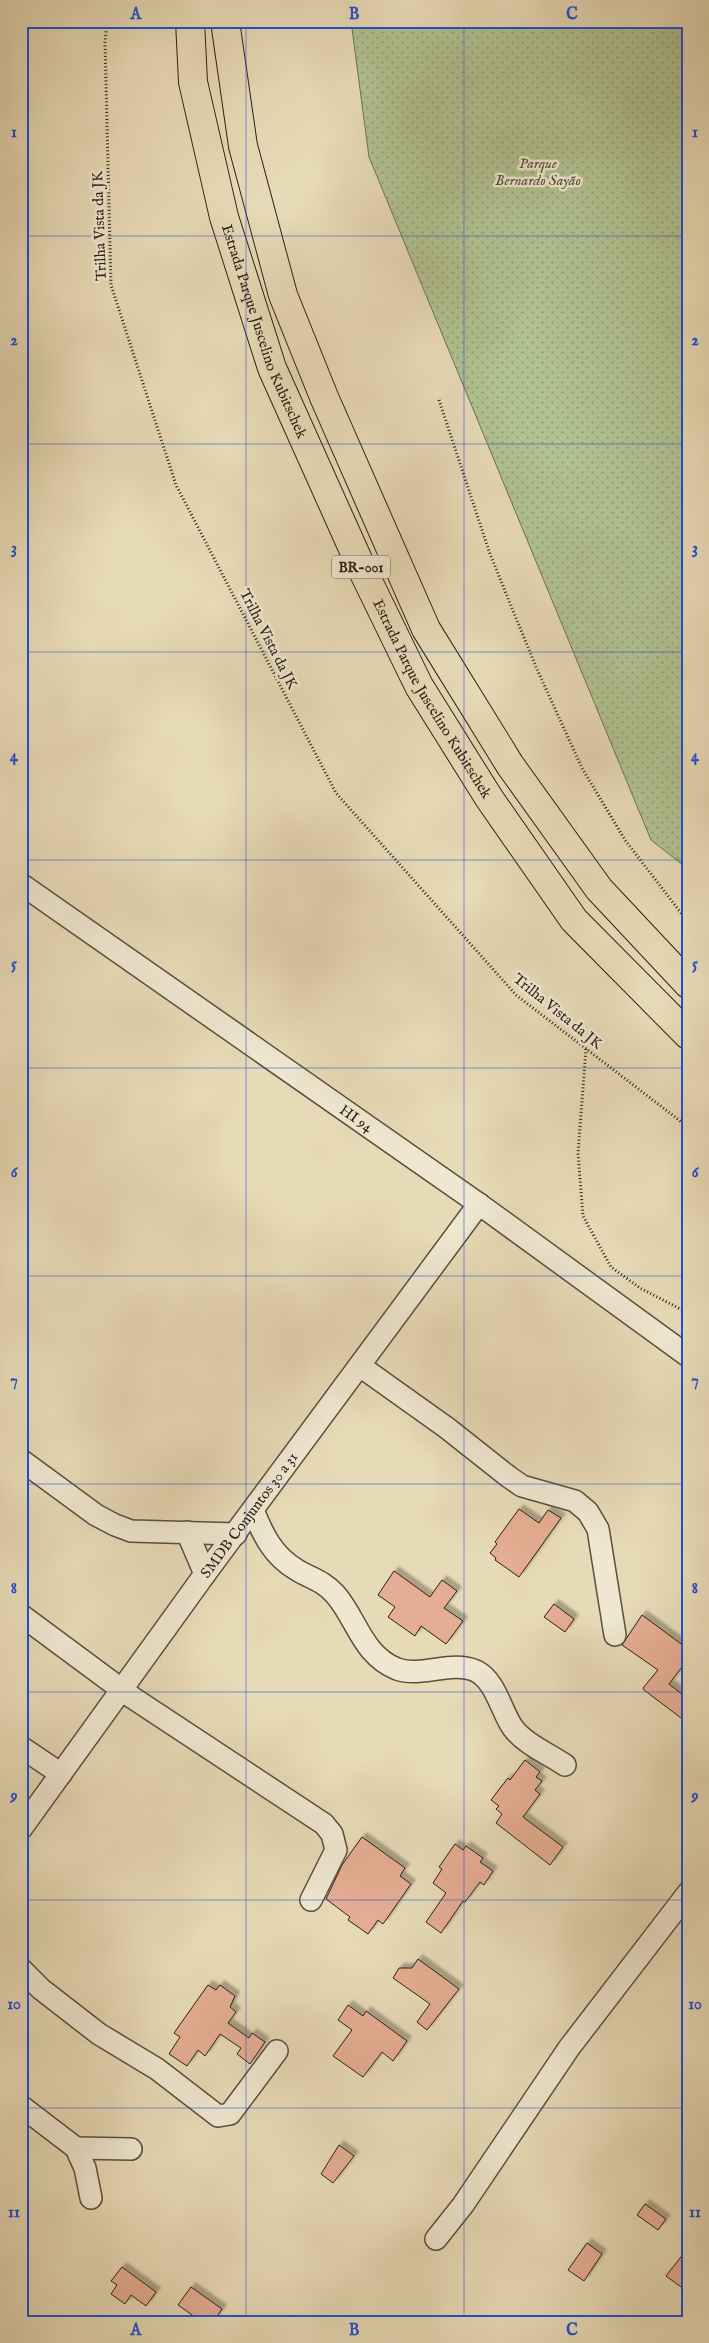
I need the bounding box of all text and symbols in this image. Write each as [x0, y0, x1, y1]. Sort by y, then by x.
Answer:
text: A [130, 5, 143, 25]
text: B [349, 5, 360, 25]
text: C [566, 5, 578, 25]
text: 1 [11, 123, 17, 143]
text: 1 [692, 123, 698, 143]
park label: Parque Bernardo Sayão [495, 154, 581, 190]
street label: Trilha Vista da JK [88, 171, 111, 281]
street label: Estrada Parque Juscelino Kubitschek [217, 222, 312, 443]
text: 2 [10, 331, 18, 351]
text: 2 [691, 331, 699, 351]
text: 3 [11, 539, 17, 559]
text: 3 [692, 539, 698, 559]
road number: BR-001 [332, 556, 390, 578]
street label: Trilha Vista da JK [235, 586, 302, 693]
street label: Estrada Parque Juscelino Kubitschek [368, 596, 496, 803]
text: 4 [10, 747, 19, 767]
text: 4 [691, 747, 700, 767]
text: 5 [11, 955, 17, 975]
text: 5 [692, 955, 698, 975]
street label: Trilha Vista da JK [509, 969, 606, 1053]
street label: HI 94 [336, 1100, 377, 1137]
text: 6 [11, 1163, 19, 1183]
text: 6 [692, 1163, 700, 1183]
text: 7 [10, 1371, 18, 1391]
text: 7 [691, 1371, 699, 1391]
street label: SMDB Conjuntos 30 a 31 [196, 1449, 302, 1582]
text: 8 [11, 1579, 17, 1599]
text: 8 [692, 1579, 698, 1599]
text: 9 [10, 1787, 18, 1807]
text: 9 [691, 1787, 699, 1807]
text: 10 [7, 1995, 21, 2015]
text: 10 [688, 1995, 702, 2015]
text: 11 [8, 2203, 20, 2223]
text: 11 [689, 2203, 701, 2223]
text: A [130, 2321, 143, 2341]
text: B [349, 2321, 360, 2341]
text: C [566, 2321, 578, 2341]

